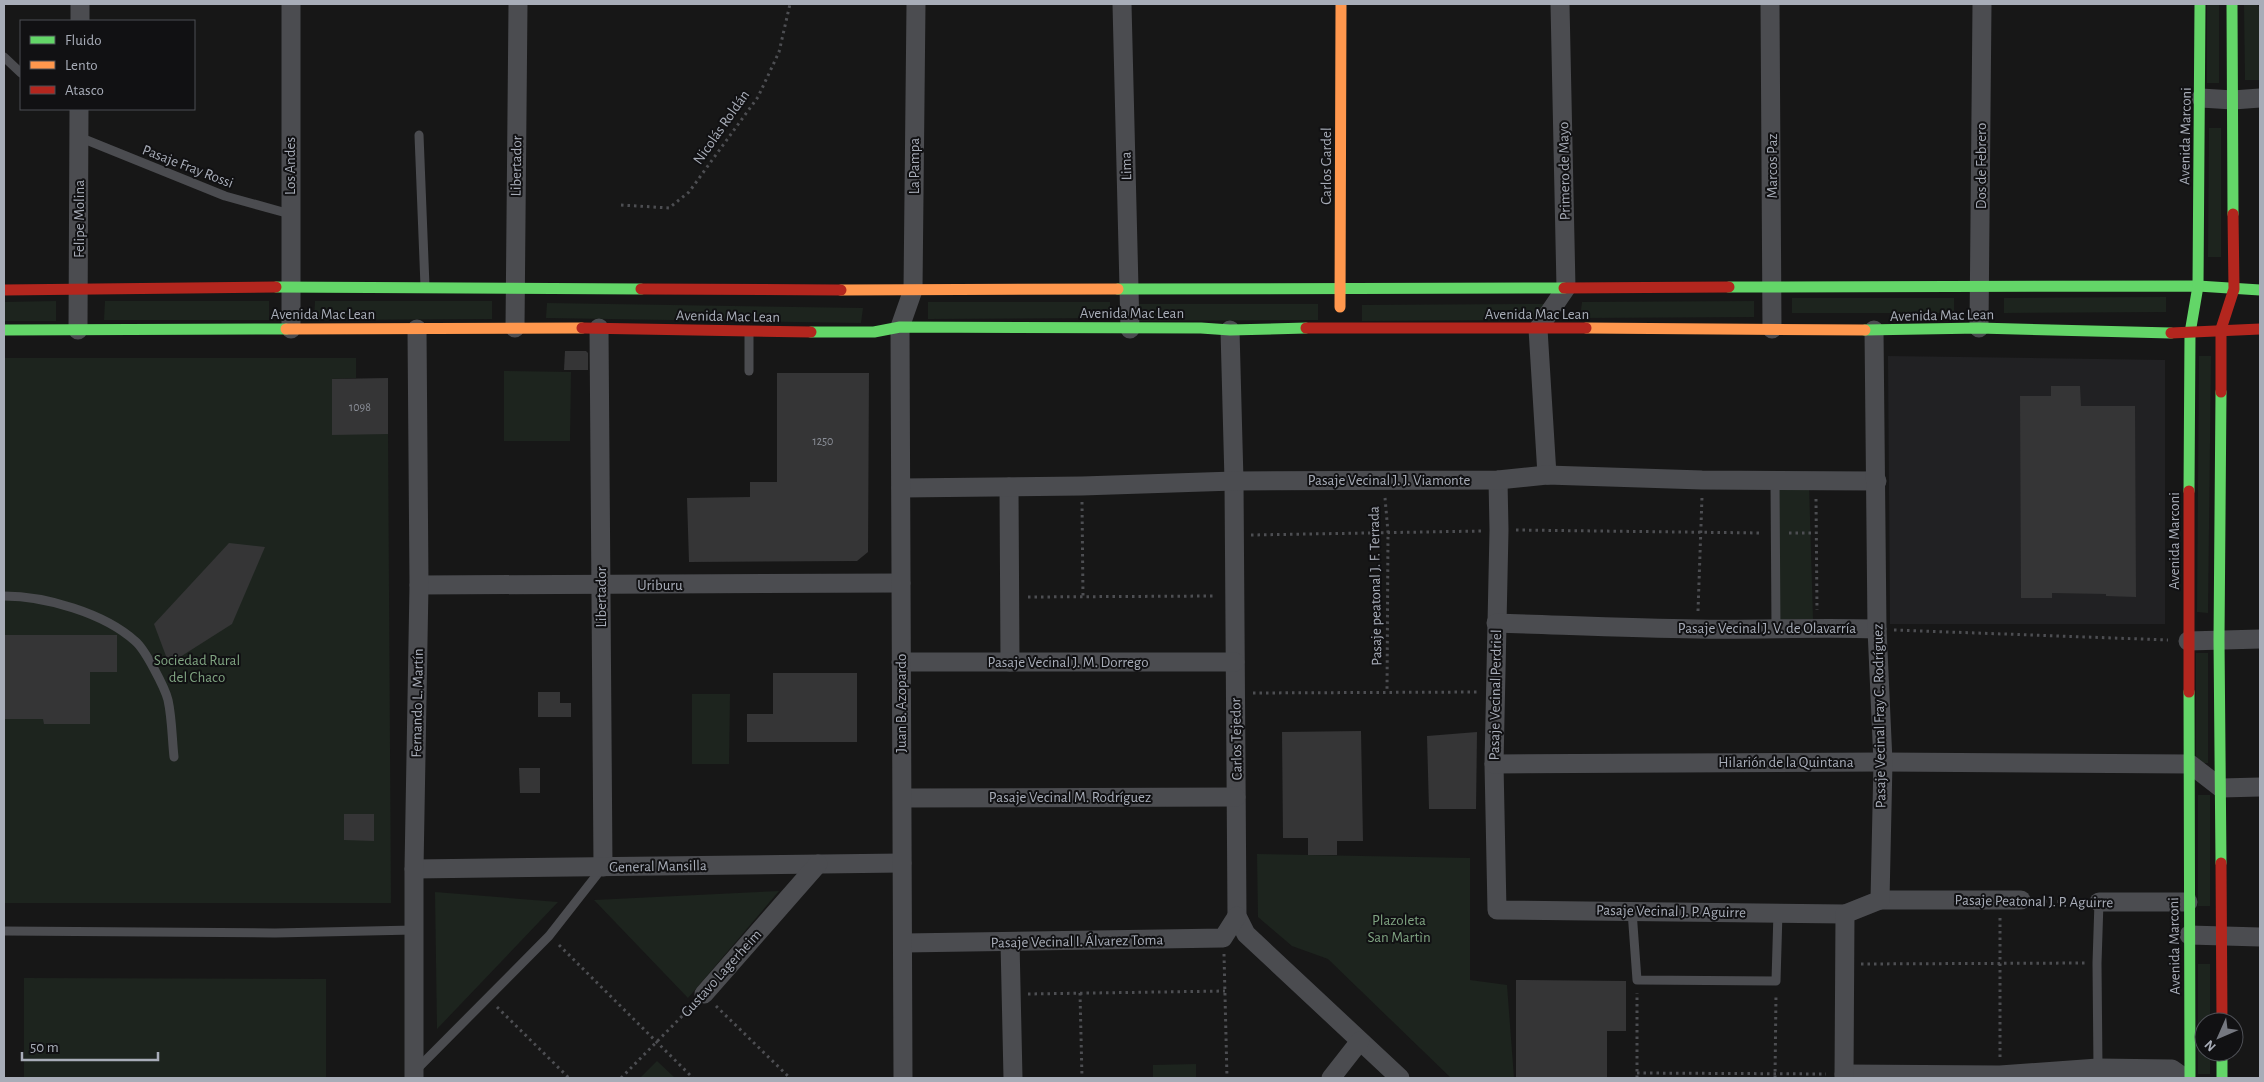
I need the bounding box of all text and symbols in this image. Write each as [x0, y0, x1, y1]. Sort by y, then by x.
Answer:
legend [20, 20, 195, 110]
text: Fluido [65, 33, 102, 48]
text: Lento [65, 58, 98, 73]
text: Atasco [65, 83, 104, 98]
street label: Nicolás Roldán [690, 87, 752, 167]
street label: Avenida Marconi [2177, 87, 2194, 185]
street label: Primero de Mayo [1556, 121, 1573, 221]
street label: Dos de Febrero [1974, 123, 1989, 209]
street label: Carlos Gardel [1319, 127, 1334, 205]
street label: Marcos Paz [1765, 134, 1780, 198]
street label: Libertador [508, 135, 525, 197]
street label: Los Andes [283, 137, 298, 195]
street label: La Pampa [907, 138, 922, 194]
street label: Pasaje Fray Rossi [140, 142, 235, 191]
street label: Lima [1119, 151, 1134, 181]
street label: Felipe Molina [72, 180, 87, 258]
street label: Avenida Mac Lean [1080, 306, 1184, 321]
street label: Avenida Mac Lean [271, 307, 375, 322]
street label: Avenida Mac Lean [1485, 307, 1589, 322]
street label: Avenida Mac Lean [1890, 307, 1994, 324]
street label: Avenida Mac Lean [676, 308, 780, 325]
house number: 1098 [349, 401, 371, 413]
house number: 1250 [813, 435, 833, 447]
street label: Pasaje Vecinal J. J. Viamonte [1308, 473, 1470, 488]
street label: Avenida Marconi [2167, 492, 2182, 590]
street label: Pasaje peatonal J. F. Terrada [1367, 506, 1384, 666]
street label: Libertador [594, 566, 609, 627]
street label: Uriburu [637, 578, 683, 593]
street label: Pasaje Vecinal J. V. de Olavarría [1678, 621, 1856, 636]
street label: Pasaje Vecinal Fray C. Rodríguez [1870, 624, 1889, 808]
street label: Pasaje Vecinal Perdriel [1487, 629, 1504, 761]
street label: Fernando L. Martín [409, 648, 426, 758]
park label: Sociedad Rural del Chaco [154, 653, 240, 685]
street label: Juan B. Azopardo [894, 654, 909, 752]
street label: Pasaje Vecinal J. M. Dorrego [987, 655, 1149, 670]
street label: Carlos Tejedor [1228, 697, 1245, 780]
street label: Hilarión de la Quintana [1718, 755, 1854, 770]
street label: Pasaje Vecinal M. Rodríguez [989, 790, 1151, 805]
street label: General Mansilla [609, 858, 707, 875]
street label: Pasaje Peatonal J. P. Aguirre [1954, 893, 2114, 910]
street label: Avenida Marconi [2166, 897, 2183, 995]
street label: Pasaje Vecinal J. P. Aguirre [1596, 903, 1746, 920]
park label: Plazoleta San Martìn [1367, 913, 1431, 945]
street label: Gustavo Lagerheim [678, 927, 764, 1020]
street label: Pasaje Vecinal I. Álvarez Toma [990, 930, 1164, 951]
north arrow [2194, 1012, 2244, 1062]
scale bar [22, 1030, 159, 1062]
text: N [2202, 1037, 2219, 1054]
text: 50 m [30, 1040, 59, 1055]

